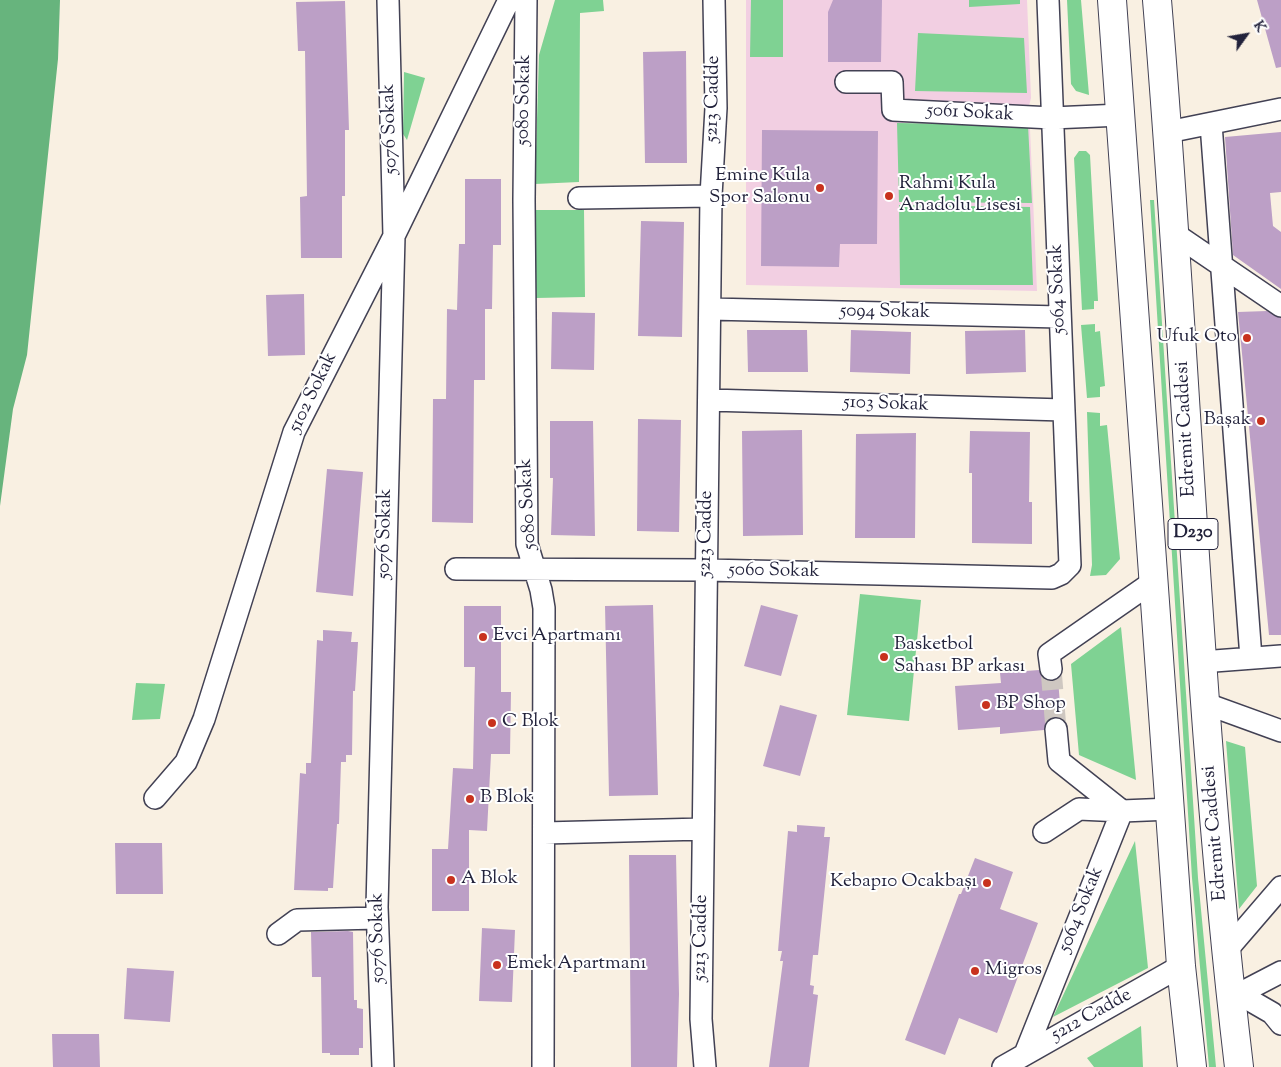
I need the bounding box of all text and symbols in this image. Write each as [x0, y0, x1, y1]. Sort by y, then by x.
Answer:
north arrow [1221, 10, 1271, 60]
text: K [1248, 17, 1270, 37]
street label: 5080 Sokak [513, 54, 537, 146]
street label: 5213 Cadde [702, 55, 726, 143]
street label: 5076 Sokak [378, 83, 404, 175]
street label: 5061 Sokak [926, 100, 1014, 128]
place label: Emine Kula Spor Salonu [709, 166, 810, 210]
place label: Rahmi Kula Anadolu Lisesi [899, 174, 1021, 218]
marker: Emine Kula Spor Salonu [814, 182, 826, 194]
marker: Rahmi Kula Anadolu Lisesi [883, 190, 895, 202]
street label: 5064 Sokak [1046, 243, 1072, 335]
street label: 5094 Sokak [840, 301, 930, 325]
place label: Ufuk Oto [1157, 327, 1237, 349]
marker: Ufuk Oto [1241, 332, 1253, 344]
street label: 5102 Sokak [285, 349, 343, 437]
street label: Edremit Caddesi [1172, 361, 1202, 497]
street label: 5103 Sokak [843, 392, 929, 418]
place label: Başak [1204, 410, 1251, 432]
marker: Başak [1255, 415, 1267, 427]
street label: 5080 Sokak [515, 458, 543, 550]
street label: 5076 Sokak [374, 488, 398, 580]
street label: 5213 Cadde [695, 490, 719, 578]
road number: D230 [1168, 518, 1218, 550]
street label: 5060 Sokak [728, 560, 820, 584]
place label: Evci Apartmanı [493, 626, 621, 648]
marker: Evci Apartmanı [477, 631, 489, 643]
place label: Basketbol Sahası BP arkası [894, 635, 1025, 679]
marker: Basketbol Sahası BP arkası [878, 651, 890, 663]
place label: BP Shop [996, 694, 1066, 716]
marker: BP Shop [980, 699, 992, 711]
place label: C Blok [502, 712, 559, 734]
marker: C Blok [486, 717, 498, 729]
street label: Edremit Caddesi [1199, 764, 1233, 902]
place label: B Blok [480, 788, 534, 810]
marker: B Blok [464, 793, 476, 805]
street label: 5064 Sokak [1055, 864, 1109, 956]
place label: A Blok [461, 869, 518, 891]
place label: Kebap10 Ocakbaşı [830, 872, 977, 894]
marker: A Blok [445, 874, 457, 886]
marker: Kebap10 Ocakbaşı [981, 877, 993, 889]
street label: 5076 Sokak [367, 892, 391, 984]
street label: 5213 Cadde [690, 894, 714, 982]
place label: Emek Apartmanı [507, 954, 646, 976]
marker: Emek Apartmanı [491, 959, 503, 971]
place label: Migros [985, 960, 1042, 982]
marker: Migros [969, 965, 981, 977]
street label: 5212 Cadde [1048, 985, 1136, 1047]

